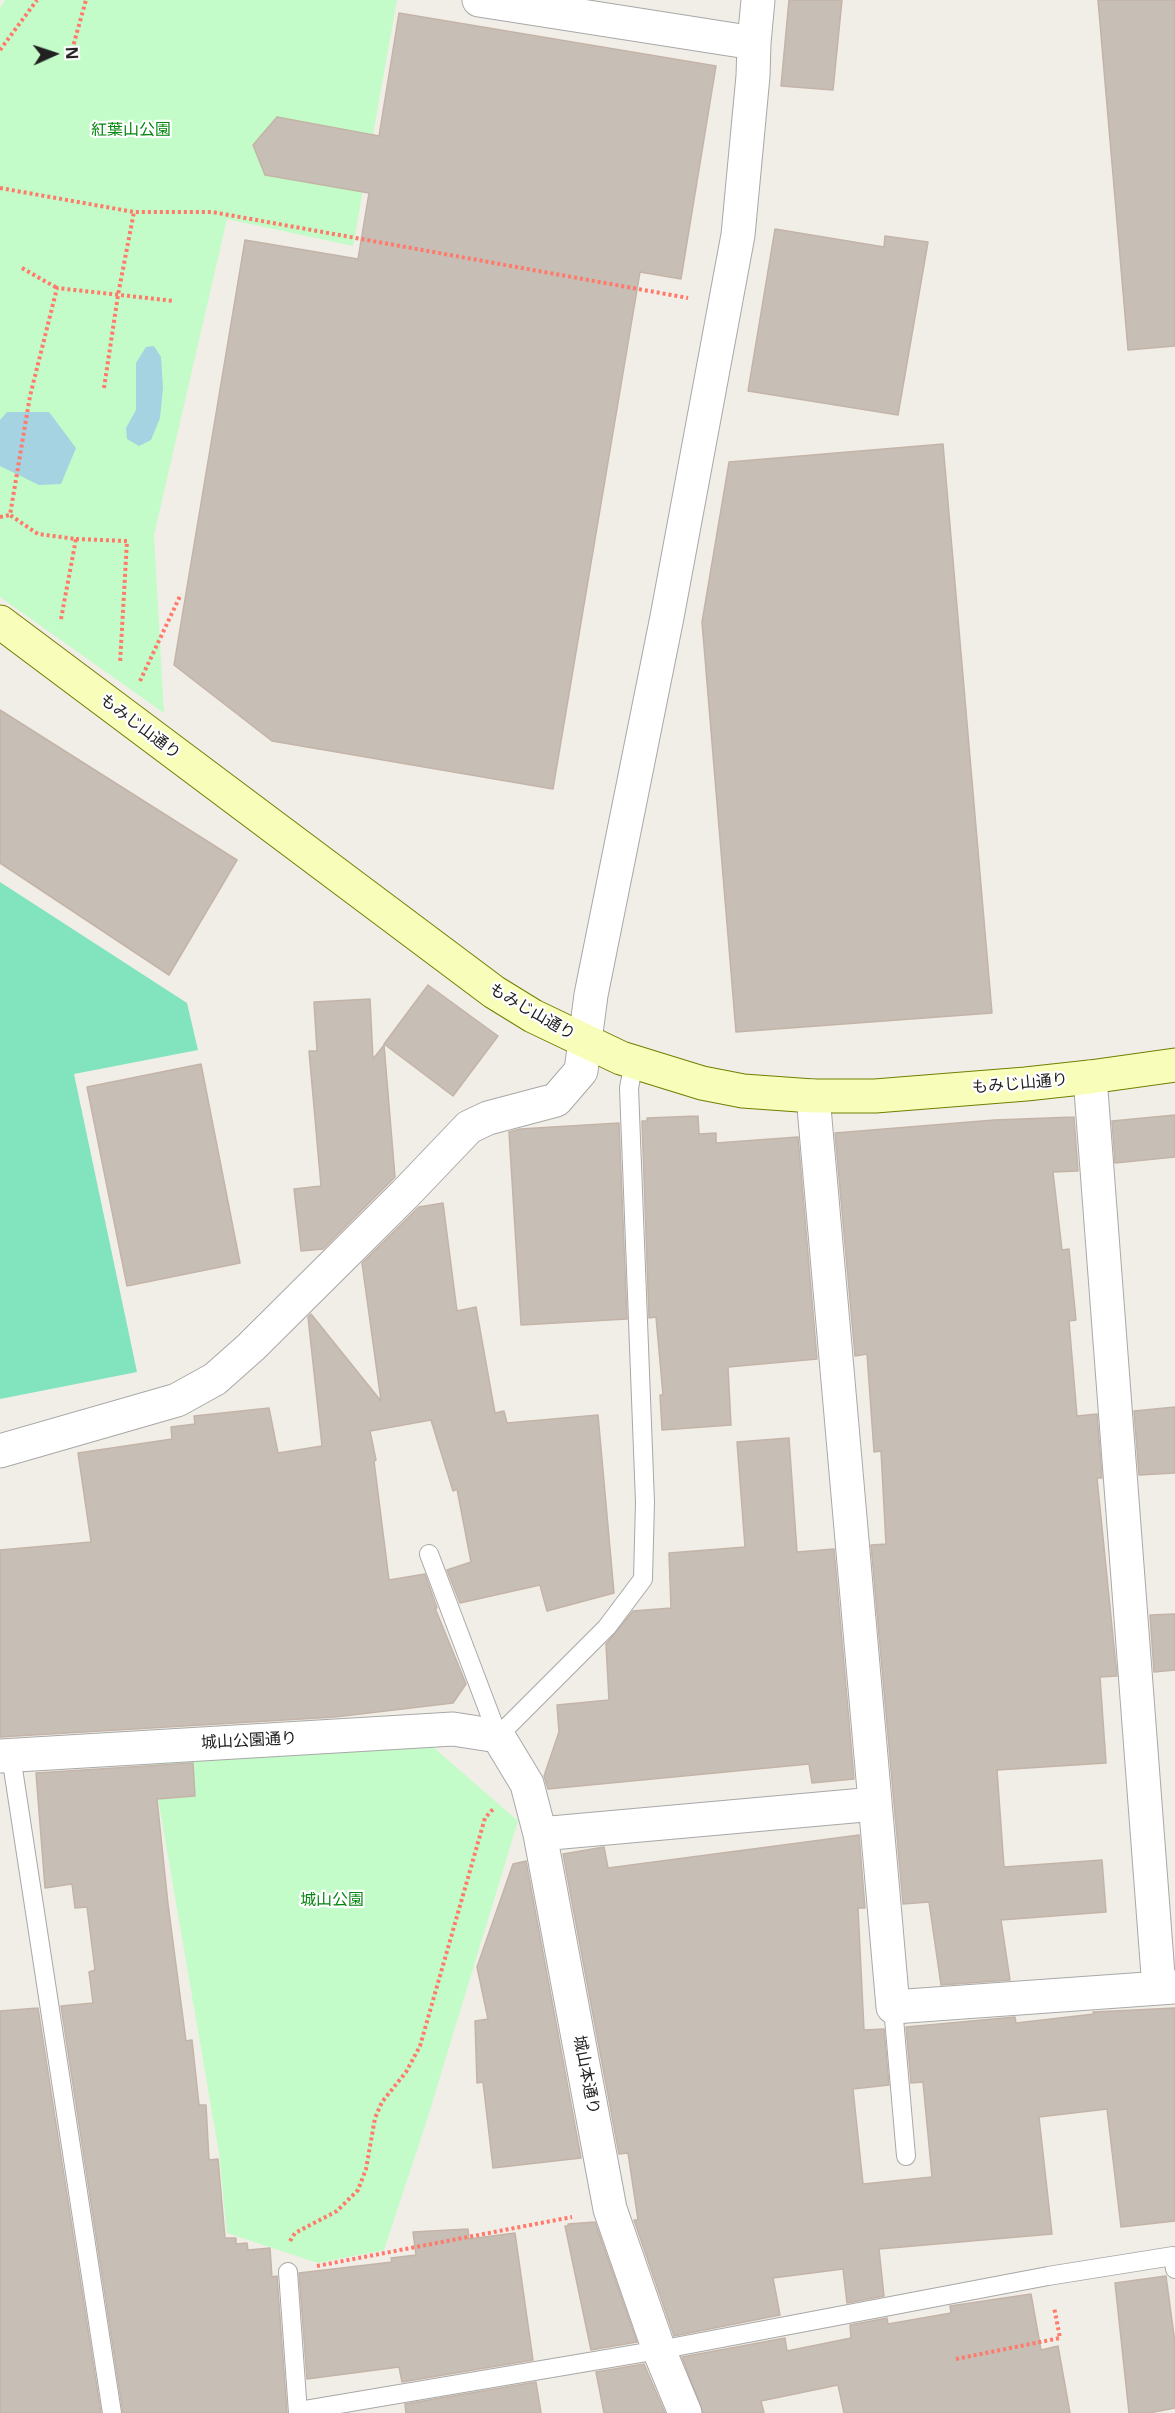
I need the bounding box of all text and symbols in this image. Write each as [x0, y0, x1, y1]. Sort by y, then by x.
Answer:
north arrow [24, 24, 84, 84]
text: N [61, 46, 83, 60]
park label: 紅葉山公園 [91, 120, 171, 140]
street label: もみじ山通り [96, 690, 184, 764]
street label: もみじ山通り [486, 980, 578, 1044]
street label: もみじ山通り [971, 1070, 1069, 1098]
street label: 城山公園通り [201, 1729, 297, 1753]
park label: 城山公園 [300, 1890, 364, 1910]
street label: 城山本通り [569, 2034, 603, 2116]

